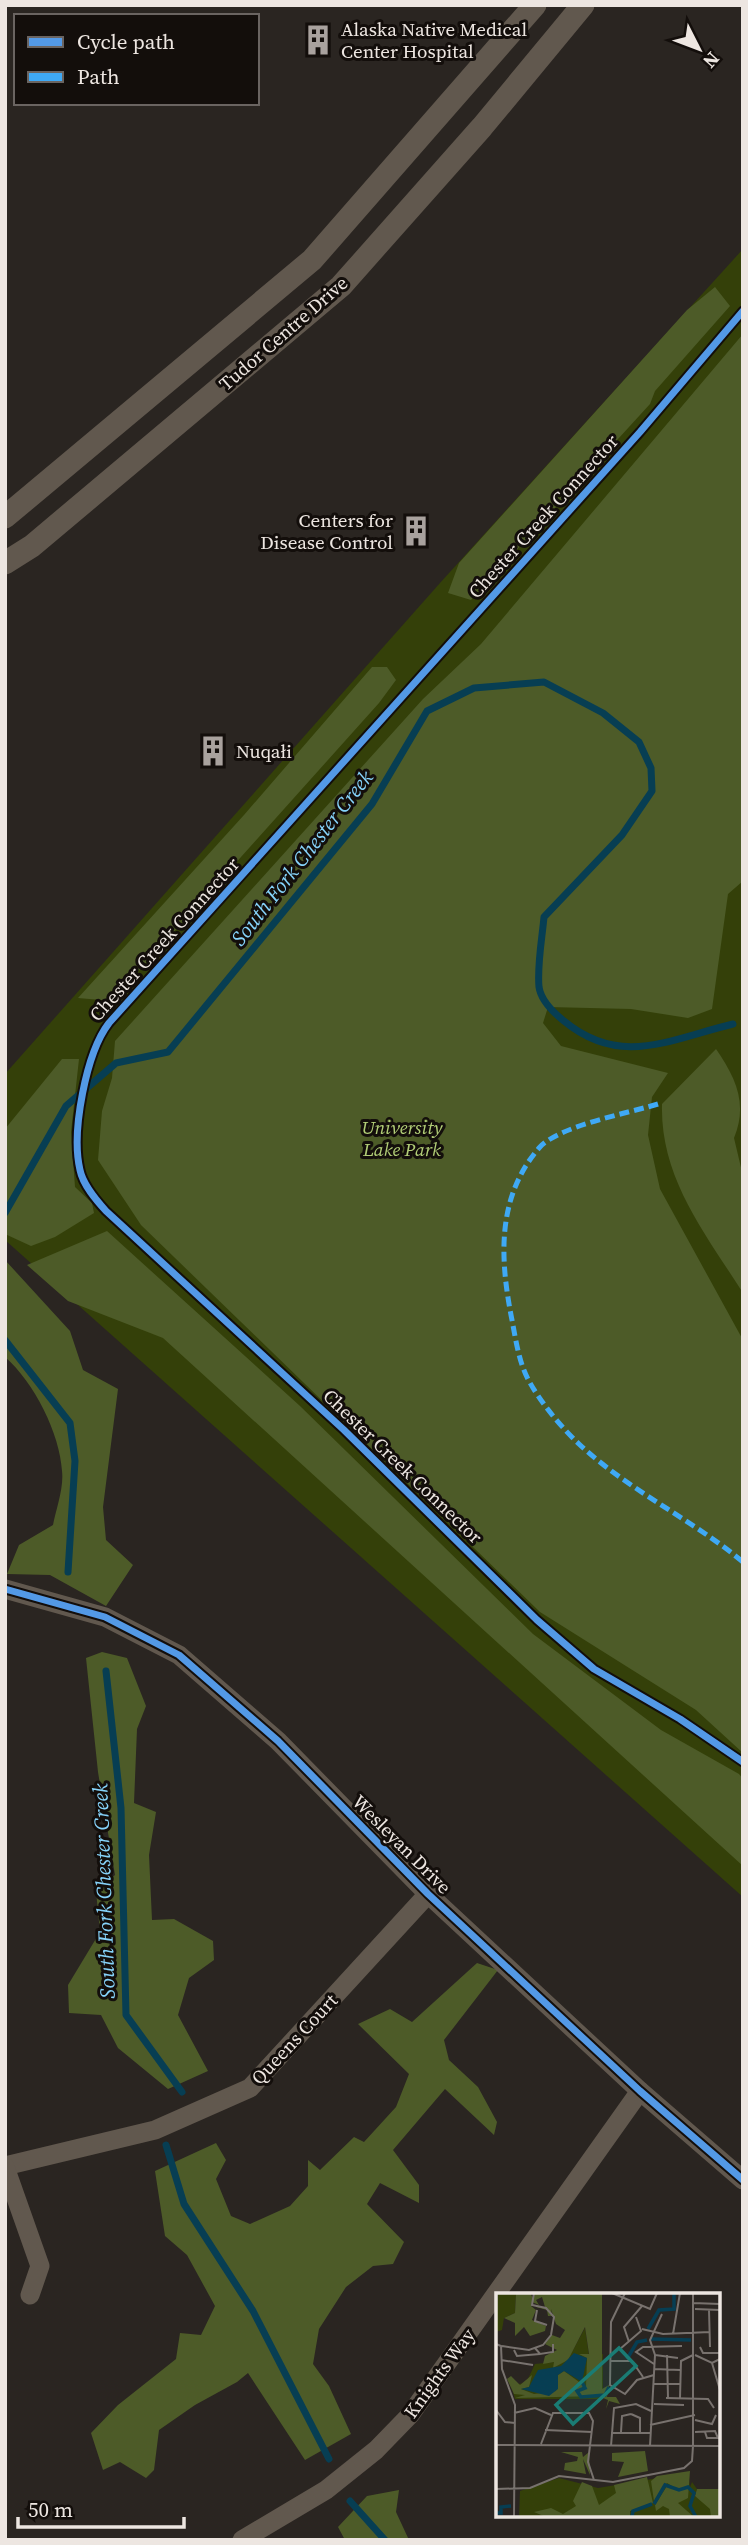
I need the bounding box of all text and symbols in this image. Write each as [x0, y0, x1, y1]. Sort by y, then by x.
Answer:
legend [14, 14, 259, 105]
north arrow [664, 14, 734, 84]
place label: Alaska Native Medical Center Hospital [341, 16, 527, 64]
building icon: Alaska Native Medical Center Hospital [301, 23, 335, 57]
text: Cycle path [77, 27, 175, 56]
text: N [697, 47, 726, 74]
text: Path [77, 62, 120, 91]
street label: Tudor Centre Drive [213, 270, 353, 396]
street label: Chester Creek Connector [462, 428, 624, 604]
place label: Centers for Disease Control [260, 507, 393, 555]
building icon: Centers for Disease Control [399, 514, 433, 548]
building icon: Nuqałi [196, 734, 230, 768]
place label: Nuqałi [236, 738, 292, 764]
water label: South Fork Chester Creek [224, 764, 379, 951]
street label: Chester Creek Connector [83, 851, 245, 1027]
park label: University Lake Park [361, 1114, 444, 1162]
street label: Chester Creek Connector [318, 1383, 488, 1549]
water label: South Fork Chester Creek [85, 1783, 122, 1999]
street label: Wesleyan Drive [347, 1789, 457, 1899]
street label: Queens Court [245, 1987, 344, 2090]
inset map [496, 2293, 720, 2517]
street label: Knights Way [398, 2323, 481, 2423]
scale bar [18, 2486, 184, 2530]
text: 50 m [28, 2495, 73, 2524]

